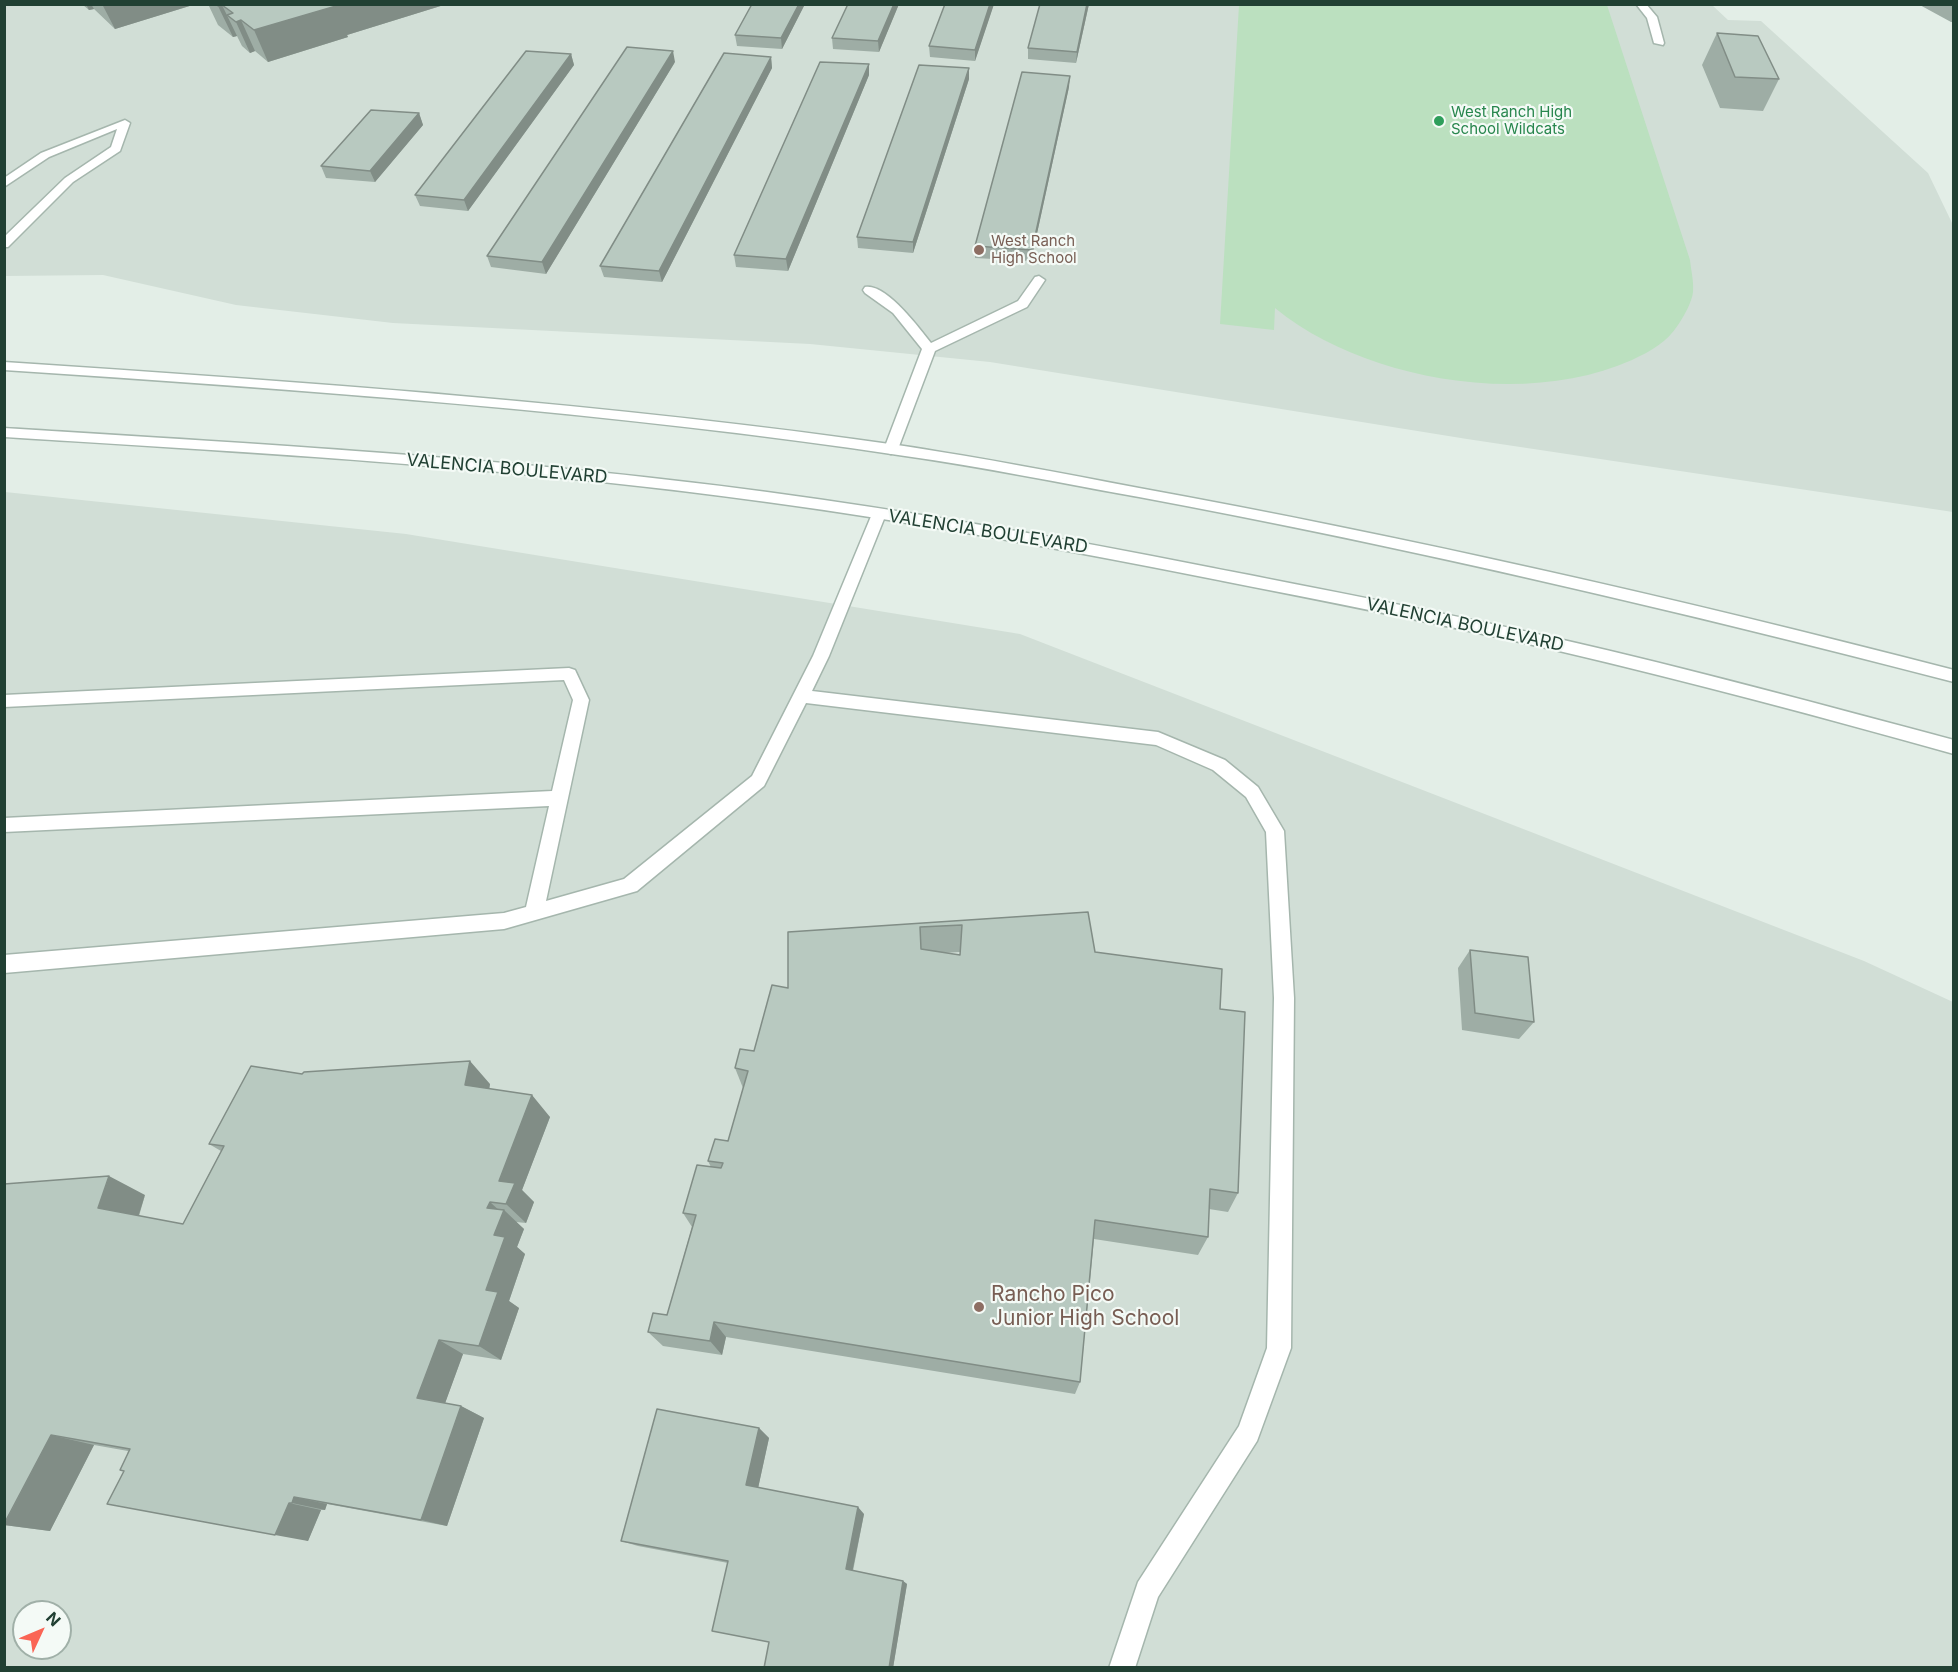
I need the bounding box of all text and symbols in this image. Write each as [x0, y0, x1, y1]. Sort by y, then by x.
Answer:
place label: West Ranch High School Wildcats [1451, 103, 1572, 138]
marker: West Ranch High School Wildcats [1432, 114, 1446, 128]
place label: West Ranch High School [991, 232, 1077, 267]
marker: West Ranch High School [972, 243, 986, 257]
street label: VALENCIA BOULEVARD [406, 449, 608, 489]
street label: VALENCIA BOULEVARD [887, 506, 1089, 558]
street label: VALENCIA BOULEVARD [1364, 593, 1566, 657]
place label: Rancho Pico Junior High School [991, 1282, 1179, 1332]
marker: Rancho Pico Junior High School [972, 1300, 986, 1314]
north arrow [12, 1600, 72, 1660]
text: N [42, 1608, 65, 1630]

